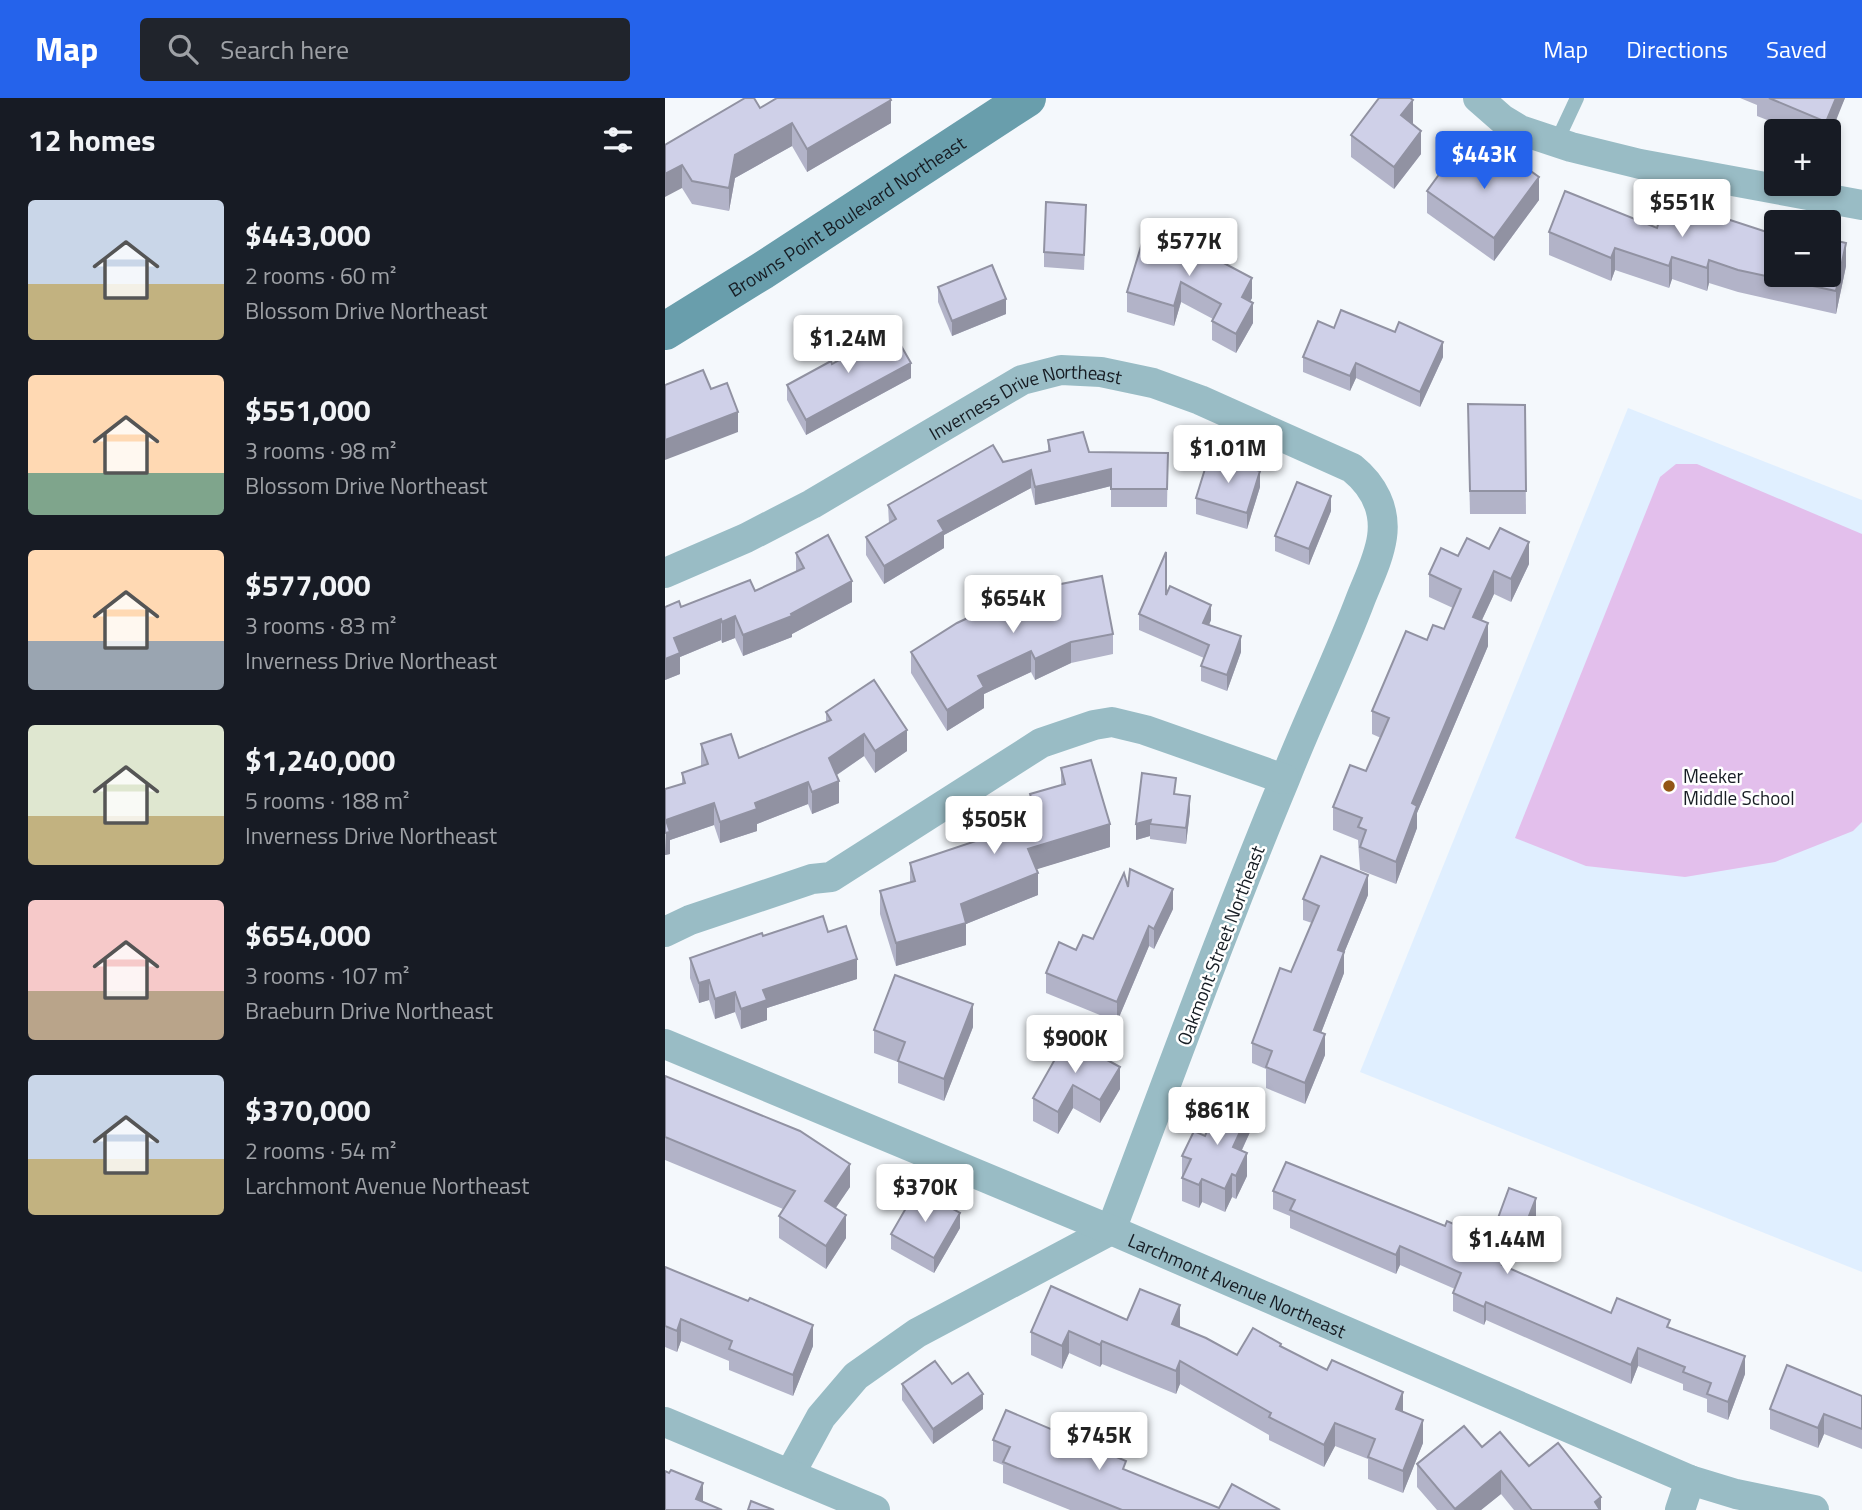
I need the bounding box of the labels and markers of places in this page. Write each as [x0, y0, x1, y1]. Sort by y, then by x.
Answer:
pin: $443K [1435, 132, 1533, 191]
pin: $551K [1633, 180, 1731, 239]
pin: $577K [1140, 218, 1238, 278]
pin: $1.24M [791, 316, 905, 375]
pin: $1.01M [1171, 426, 1285, 485]
pin: $654K [964, 575, 1062, 635]
place label: Meeker Middle School [1683, 761, 1795, 812]
marker: Meeker Middle School [1661, 778, 1677, 794]
pin: $505K [945, 796, 1043, 856]
pin: $900K [1026, 1016, 1124, 1075]
pin: $861K [1168, 1088, 1266, 1147]
pin: $370K [876, 1164, 974, 1224]
pin: $1.44M [1450, 1216, 1564, 1276]
pin: $745K [1050, 1412, 1148, 1472]

